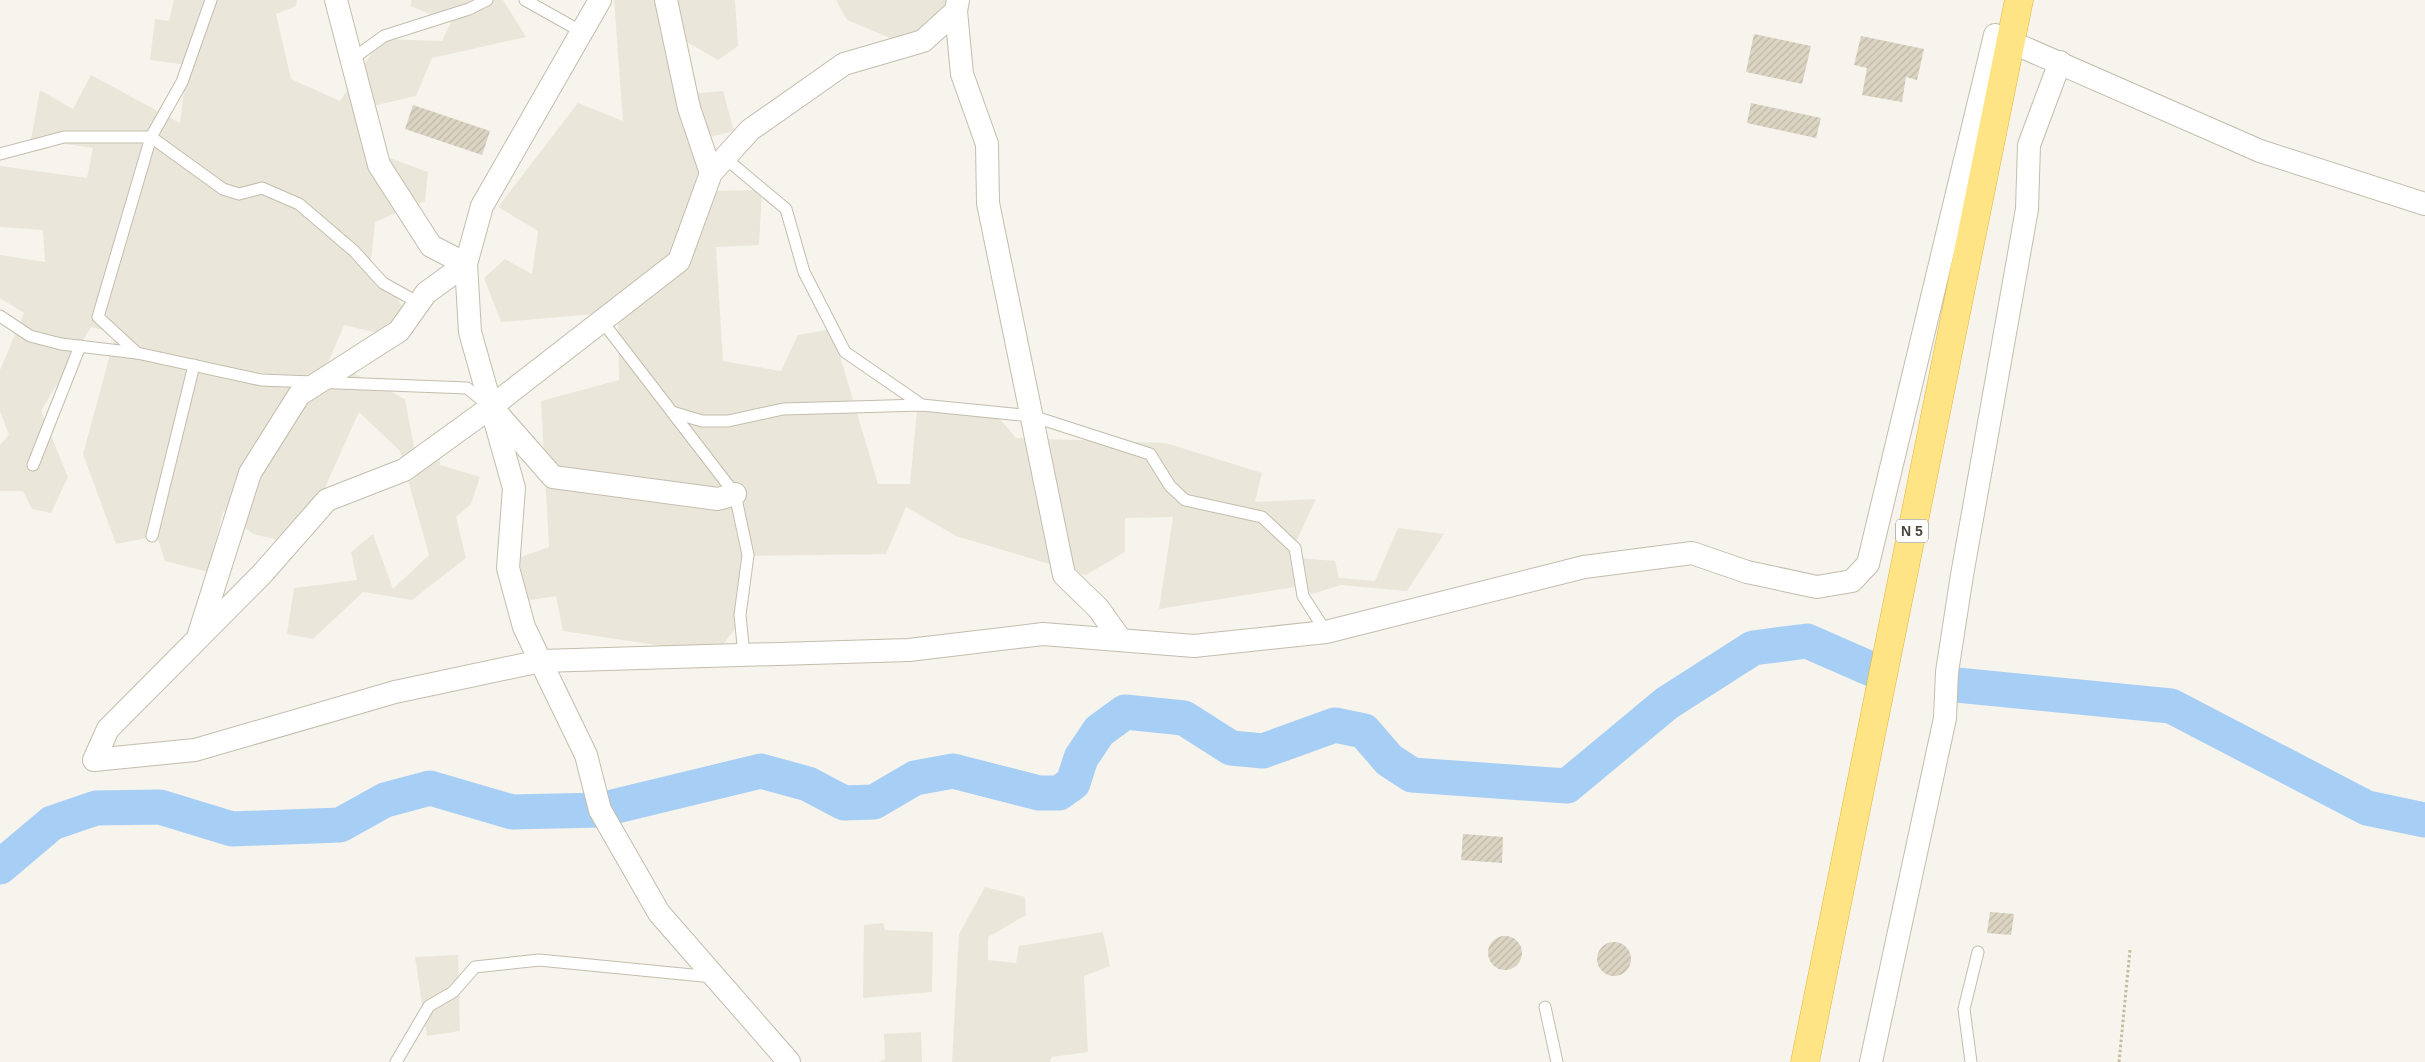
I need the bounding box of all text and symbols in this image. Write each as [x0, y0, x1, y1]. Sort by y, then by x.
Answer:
road number: N 5 [1896, 520, 1928, 542]

